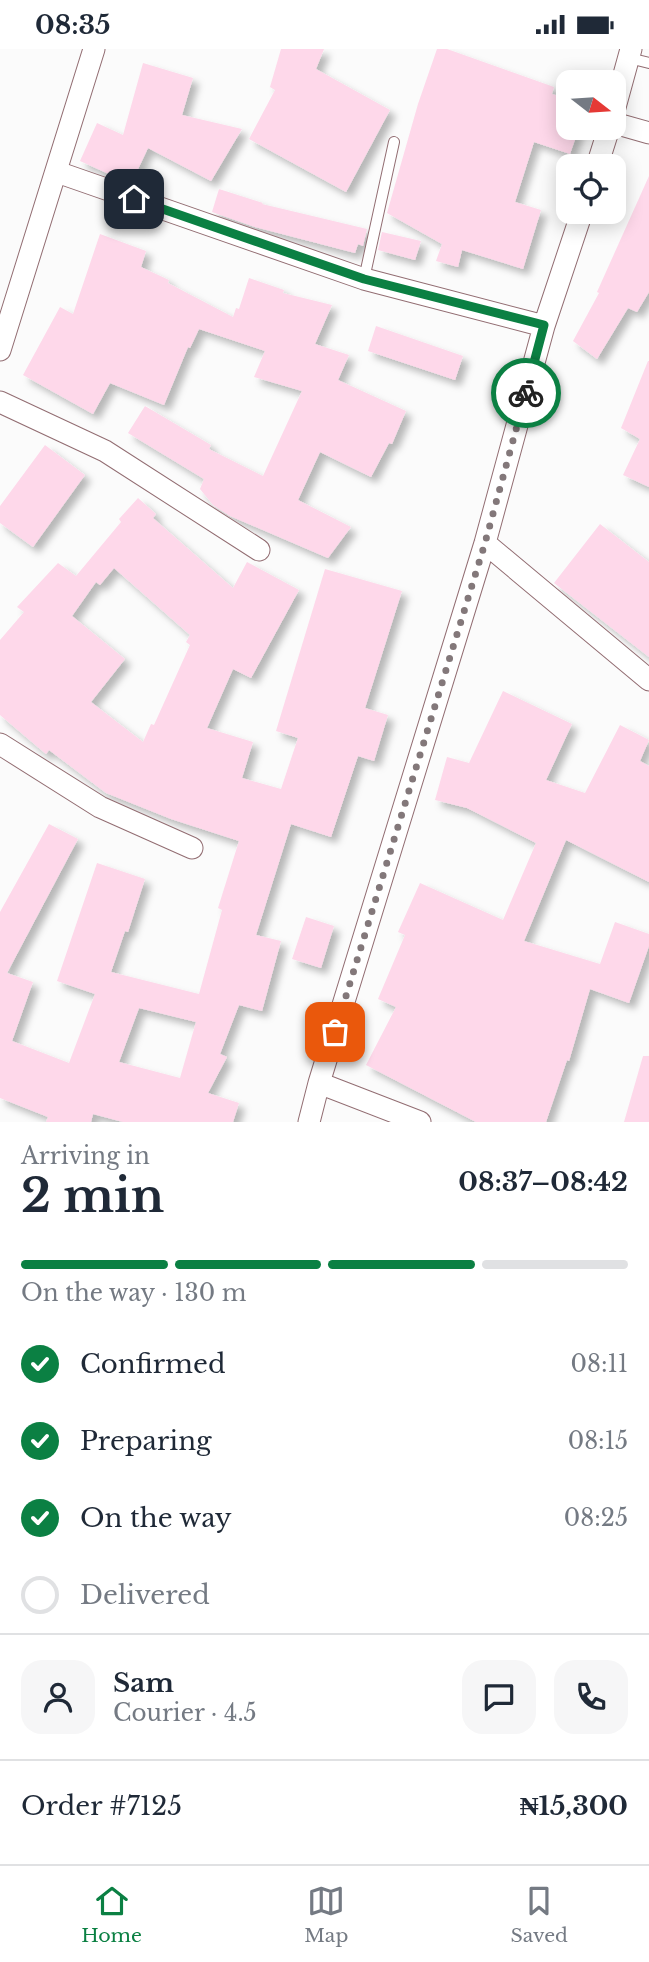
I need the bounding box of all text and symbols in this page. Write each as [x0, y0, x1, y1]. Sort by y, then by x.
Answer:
text: 08:35 [35, 9, 111, 41]
north arrow [556, 70, 626, 140]
map controls [556, 70, 626, 224]
button: locate [556, 154, 626, 224]
pin [104, 169, 164, 229]
icon: home [115, 180, 153, 218]
courier [491, 358, 561, 428]
icon: bike [507, 374, 545, 412]
pin [305, 1002, 365, 1062]
icon: bag [316, 1013, 354, 1051]
text: Arriving in [21, 1142, 150, 1170]
text: 08:37–08:42 [458, 1166, 628, 1198]
text: 2 min [21, 1167, 164, 1224]
text: On the way · 130 m [21, 1279, 246, 1307]
icon: check [21, 1345, 59, 1383]
text: Confirmed [80, 1348, 225, 1380]
text: 08:11 [571, 1350, 628, 1378]
icon: check [21, 1422, 59, 1460]
text: Preparing [80, 1425, 212, 1457]
text: 08:15 [568, 1427, 628, 1455]
icon: check [21, 1499, 59, 1537]
text: On the way [80, 1502, 232, 1534]
text: 08:25 [564, 1504, 628, 1532]
text: Delivered [80, 1579, 210, 1611]
button: person [21, 1660, 95, 1734]
button: chat [462, 1660, 536, 1734]
button: phone [554, 1660, 628, 1734]
text: Sam [113, 1667, 174, 1699]
text: Courier · 4.5 [113, 1699, 257, 1727]
text: Order #7125 [21, 1790, 182, 1822]
text: ₦15,300 [520, 1790, 628, 1822]
tab: Home [81, 1882, 142, 1947]
tab: Map [304, 1882, 348, 1947]
tab: Saved [511, 1882, 568, 1947]

